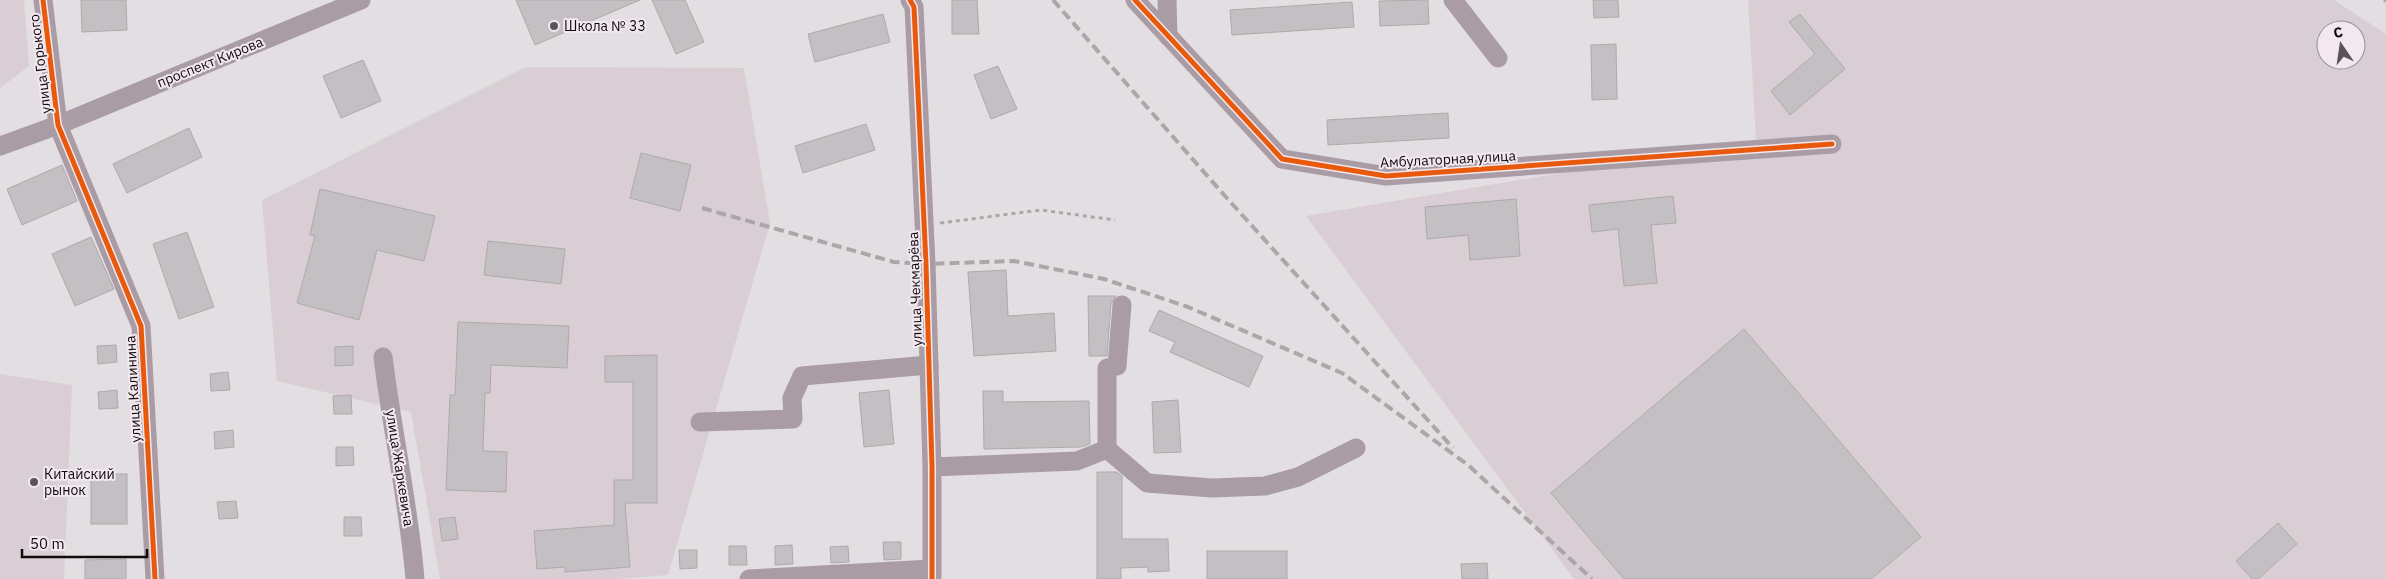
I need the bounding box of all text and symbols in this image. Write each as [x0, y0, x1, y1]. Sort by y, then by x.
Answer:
street label: улица Горького [25, 13, 55, 115]
place label: Школа № 33 [564, 17, 646, 35]
marker: Школа № 33 [548, 20, 560, 32]
north arrow [2316, 20, 2366, 70]
text: С [2332, 23, 2345, 42]
street label: проспект Кирова [154, 32, 266, 91]
street label: Амбулаторная улица [1380, 146, 1517, 172]
street label: улица Чекмарёва [904, 231, 926, 347]
street label: улица Калинина [121, 334, 145, 443]
street label: улица Жаркевича [382, 409, 418, 528]
place label: Китайский рынок [44, 465, 115, 499]
marker: Китайский рынок [28, 476, 40, 488]
scale bar [22, 526, 148, 558]
text: 50 m [30, 534, 65, 553]

